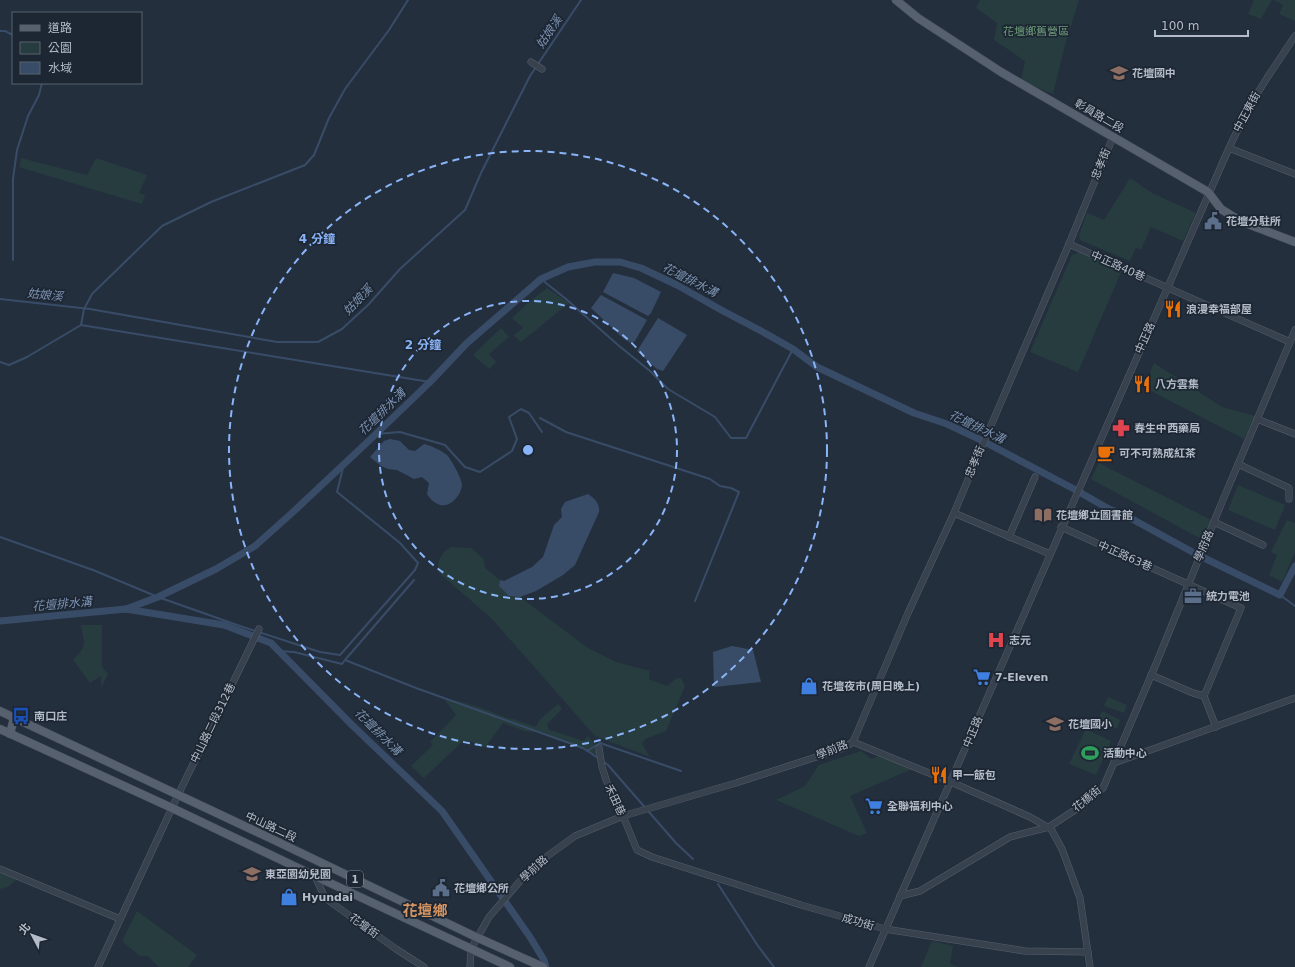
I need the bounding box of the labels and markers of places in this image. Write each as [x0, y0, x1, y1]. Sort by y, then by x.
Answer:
school or university icon: 花壇國中 [1109, 63, 1129, 83]
place label: 花壇國中 [1132, 67, 1176, 80]
public building icon: 花壇分駐所 [1203, 211, 1223, 231]
place label: 花壇分駐所 [1226, 215, 1281, 228]
restaurant icon: 浪漫幸福部屋 [1163, 299, 1183, 319]
place label: 浪漫幸福部屋 [1186, 303, 1252, 316]
restaurant icon: 八方雲集 [1132, 374, 1152, 394]
place label: 八方雲集 [1155, 378, 1199, 391]
pharmacy icon: 春生中西藥局 [1111, 418, 1131, 438]
place label: 春生中西藥局 [1134, 422, 1200, 435]
centre of rings [521, 443, 535, 457]
cafe icon: 可不可熟成紅茶 [1096, 443, 1116, 463]
place label: 可不可熟成紅茶 [1119, 447, 1196, 460]
library icon: 花壇鄉立圖書館 [1033, 505, 1053, 525]
place label: 花壇鄉立圖書館 [1056, 509, 1133, 522]
office icon: 統力電池 [1183, 586, 1203, 606]
place label: 統力電池 [1206, 590, 1250, 603]
hospital icon: 志元 [986, 630, 1006, 650]
place label: 志元 [1009, 634, 1031, 647]
supermarket icon: 7-Eleven [972, 667, 992, 687]
place label: 7-Eleven [995, 671, 1048, 684]
shop icon: 花壇夜市(周日晚上) [799, 676, 819, 696]
place label: 花壇夜市(周日晚上) [822, 680, 920, 693]
bus stop icon: 南口庄 [11, 706, 31, 726]
place label: 南口庄 [34, 710, 67, 723]
school or university icon: 花壇國小 [1045, 714, 1065, 734]
place label: 花壇國小 [1068, 718, 1112, 731]
sports icon: 活動中心 [1080, 743, 1100, 763]
place label: 活動中心 [1103, 747, 1147, 760]
restaurant icon: 甲一飯包 [929, 765, 949, 785]
place label: 甲一飯包 [952, 769, 996, 782]
supermarket icon: 全聯福利中心 [864, 796, 884, 816]
place label: 全聯福利中心 [887, 800, 953, 813]
school or university icon: 東亞園幼兒園 [242, 864, 262, 884]
place label: 東亞園幼兒園 [265, 868, 331, 881]
public building icon: 花壇鄉公所 [431, 878, 451, 898]
place label: 花壇鄉公所 [454, 882, 509, 895]
shop icon: Hyundai [279, 887, 299, 907]
place label: Hyundai [302, 891, 353, 904]

